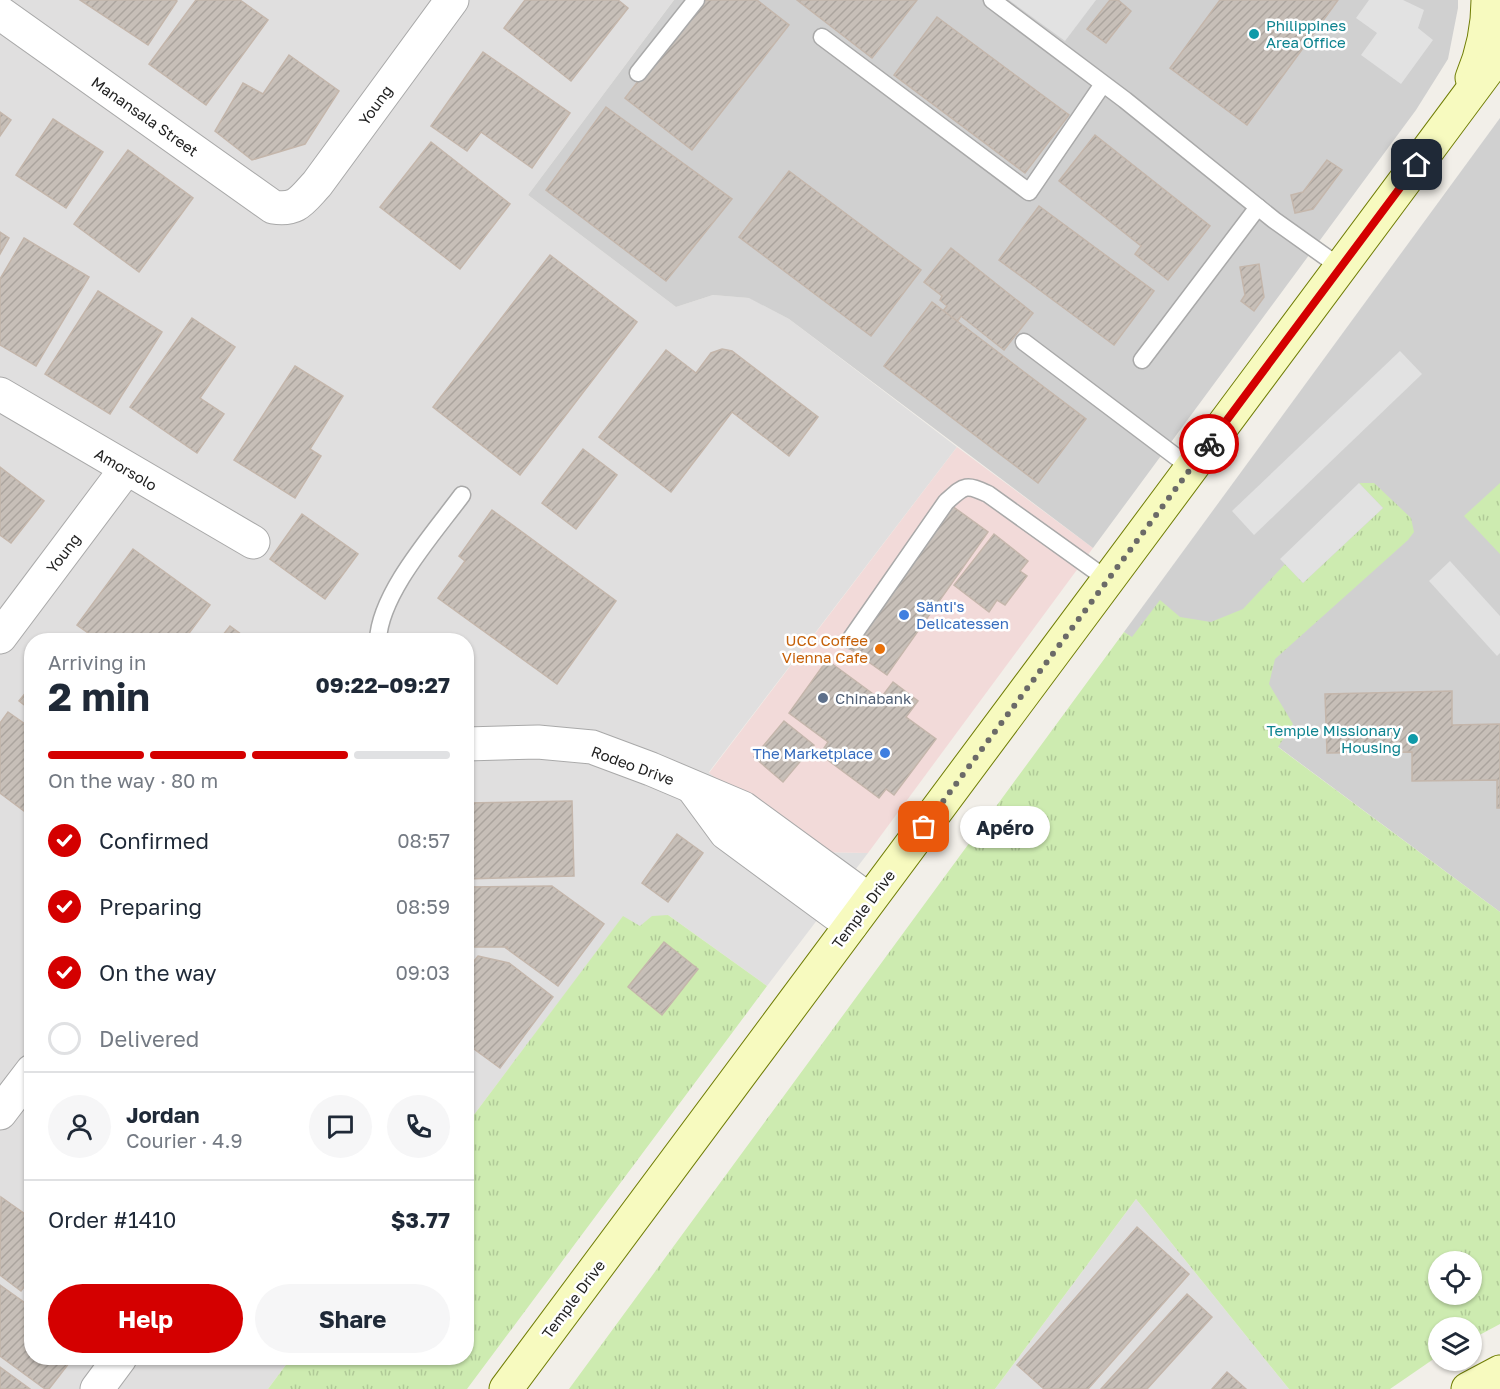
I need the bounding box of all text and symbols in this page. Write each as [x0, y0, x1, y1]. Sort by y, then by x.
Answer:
place label: Philippines Area Office [1266, 16, 1346, 51]
marker: Philippines Area Office [1247, 27, 1261, 41]
street label: Manansala Street [88, 72, 202, 160]
street label: Young [355, 82, 395, 128]
pin [1391, 139, 1442, 190]
icon: home [1400, 148, 1433, 181]
courier [1179, 414, 1239, 474]
icon: bike [1193, 428, 1226, 461]
street label: Amorsolo [92, 444, 160, 494]
street label: Young [42, 530, 84, 576]
place label: Sänti's Delicatessen [916, 597, 1009, 632]
marker: Sänti's Delicatessen [897, 608, 911, 622]
place label: UCC Coffee Vienna Cafe [782, 631, 868, 666]
marker: UCC Coffee Vienna Cafe [873, 642, 887, 656]
text: Arriving in [48, 650, 146, 674]
text: 09:22–09:27 [315, 671, 450, 698]
text: 2 min [48, 673, 150, 720]
place label: Chinabank [835, 689, 912, 707]
marker: Chinabank [816, 691, 830, 705]
place label: Temple Missionary Housing [1267, 721, 1402, 756]
marker: Temple Missionary Housing [1406, 732, 1420, 746]
street label: Rodeo Drive [589, 742, 677, 788]
place label: The Marketplace [753, 744, 873, 762]
marker: The Marketplace [878, 746, 892, 760]
text: On the way · 80 m [48, 768, 218, 792]
pin [898, 801, 949, 852]
callout: Apéro [960, 806, 1050, 848]
icon: bag [907, 810, 940, 843]
text: Apéro [976, 815, 1034, 839]
icon: check [48, 824, 81, 857]
text: Confirmed [99, 827, 209, 854]
text: 08:57 [397, 828, 450, 852]
street label: Temple Drive [828, 866, 898, 952]
icon: check [48, 890, 81, 923]
text: Preparing [99, 893, 202, 920]
text: 08:59 [396, 894, 450, 918]
icon: check [48, 956, 81, 989]
text: On the way [99, 959, 217, 986]
text: 09:03 [395, 960, 450, 984]
text: Delivered [99, 1025, 199, 1052]
button: person [48, 1095, 111, 1158]
button: chat [309, 1095, 372, 1158]
button: phone [387, 1095, 450, 1158]
text: Jordan [126, 1101, 200, 1128]
text: Courier · 4.9 [126, 1128, 243, 1152]
text: Order #1410 [48, 1206, 176, 1233]
text: $3.77 [391, 1206, 450, 1233]
map controls [1428, 1251, 1482, 1371]
button: locate [1428, 1251, 1482, 1305]
street label: Temple Drive [538, 1256, 608, 1342]
button: Help [48, 1284, 243, 1353]
button: Share [255, 1284, 450, 1353]
button: layers [1428, 1317, 1482, 1371]

